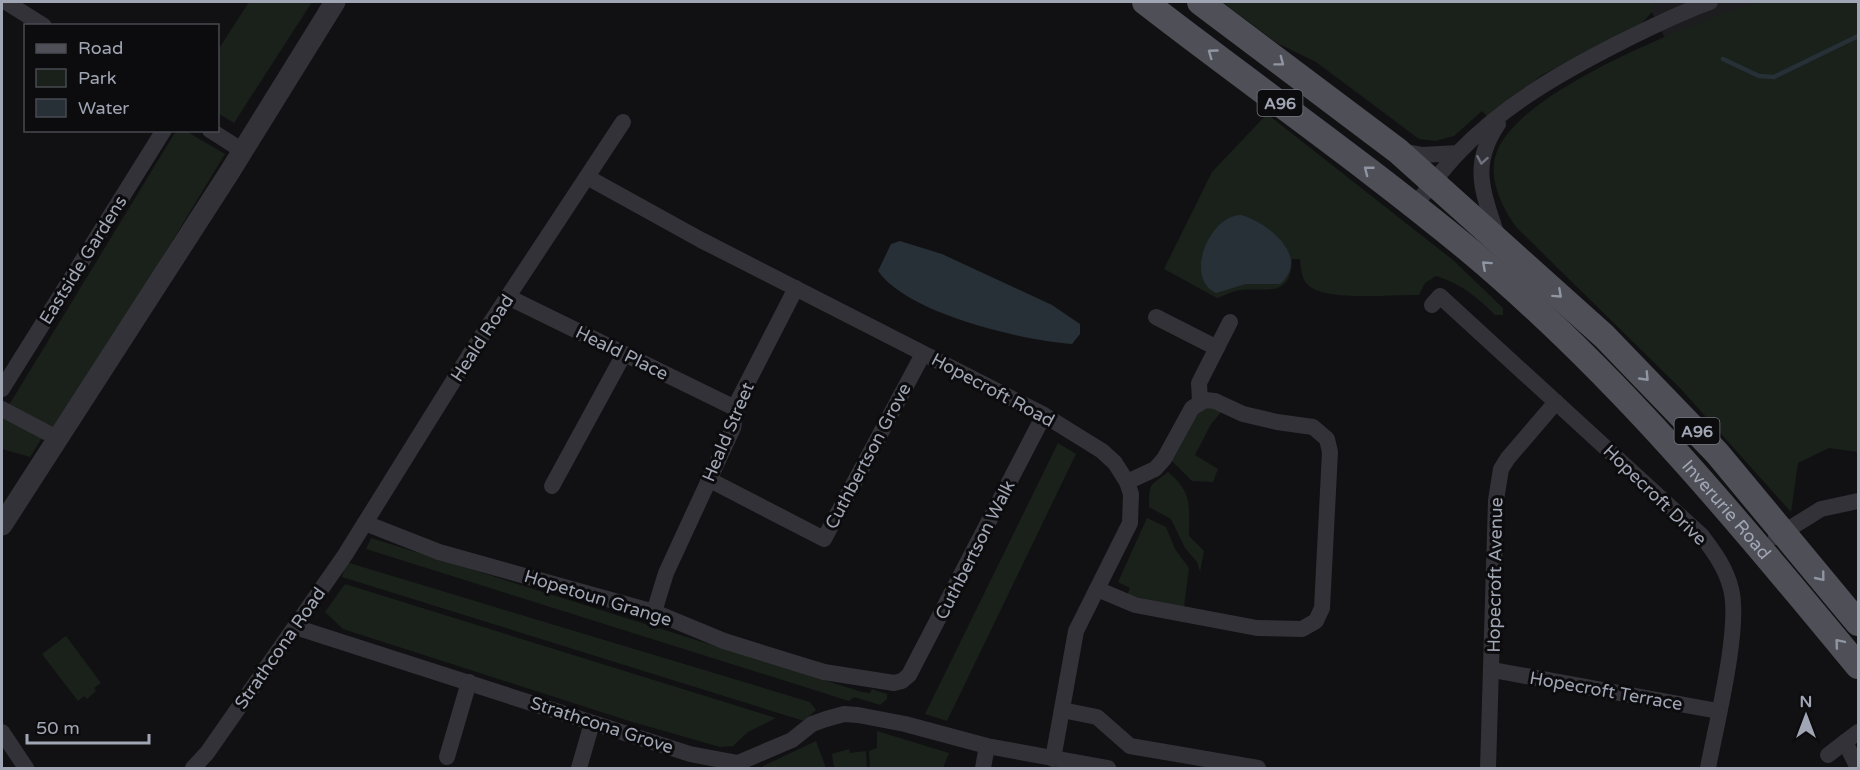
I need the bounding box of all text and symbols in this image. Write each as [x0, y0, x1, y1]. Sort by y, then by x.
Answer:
legend [24, 24, 219, 132]
text: Road [78, 37, 123, 59]
one-way arrow [1207, 49, 1218, 60]
one-way arrow [1273, 55, 1284, 66]
text: Park [78, 67, 117, 89]
road number: A96 [1258, 90, 1302, 116]
text: Water [78, 97, 129, 119]
one-way arrow [1476, 155, 1488, 165]
one-way arrow [1364, 166, 1375, 177]
street label: Eastside Gardens [35, 192, 131, 328]
one-way arrow [1482, 261, 1493, 272]
one-way arrow [1550, 286, 1561, 297]
street label: Heald Road [446, 290, 518, 386]
street label: Heald Place [572, 321, 672, 385]
street label: Hopecroft Road [928, 348, 1058, 432]
one-way arrow [1637, 370, 1648, 381]
street label: Heald Street [697, 379, 759, 485]
street label: Cuthbertson Grove [820, 379, 916, 533]
road number: A96 [1674, 418, 1720, 444]
street label: Hopecroft Drive [1599, 440, 1711, 550]
street label: Inverurie Road [1677, 455, 1776, 564]
street label: Cuthbertson Walk [930, 476, 1020, 623]
street label: Hopecroft Avenue [1483, 497, 1507, 653]
street label: Hopetoun Grange [521, 565, 675, 631]
one-way arrow [1813, 570, 1824, 581]
street label: Strathcona Road [230, 583, 330, 713]
one-way arrow [1836, 639, 1847, 650]
street label: Hopecroft Terrace [1528, 667, 1684, 715]
north arrow [1776, 686, 1836, 746]
street label: Strathcona Grove [528, 692, 676, 758]
text: N [1800, 692, 1812, 712]
scale bar [27, 707, 148, 745]
text: 50 m [36, 717, 80, 739]

